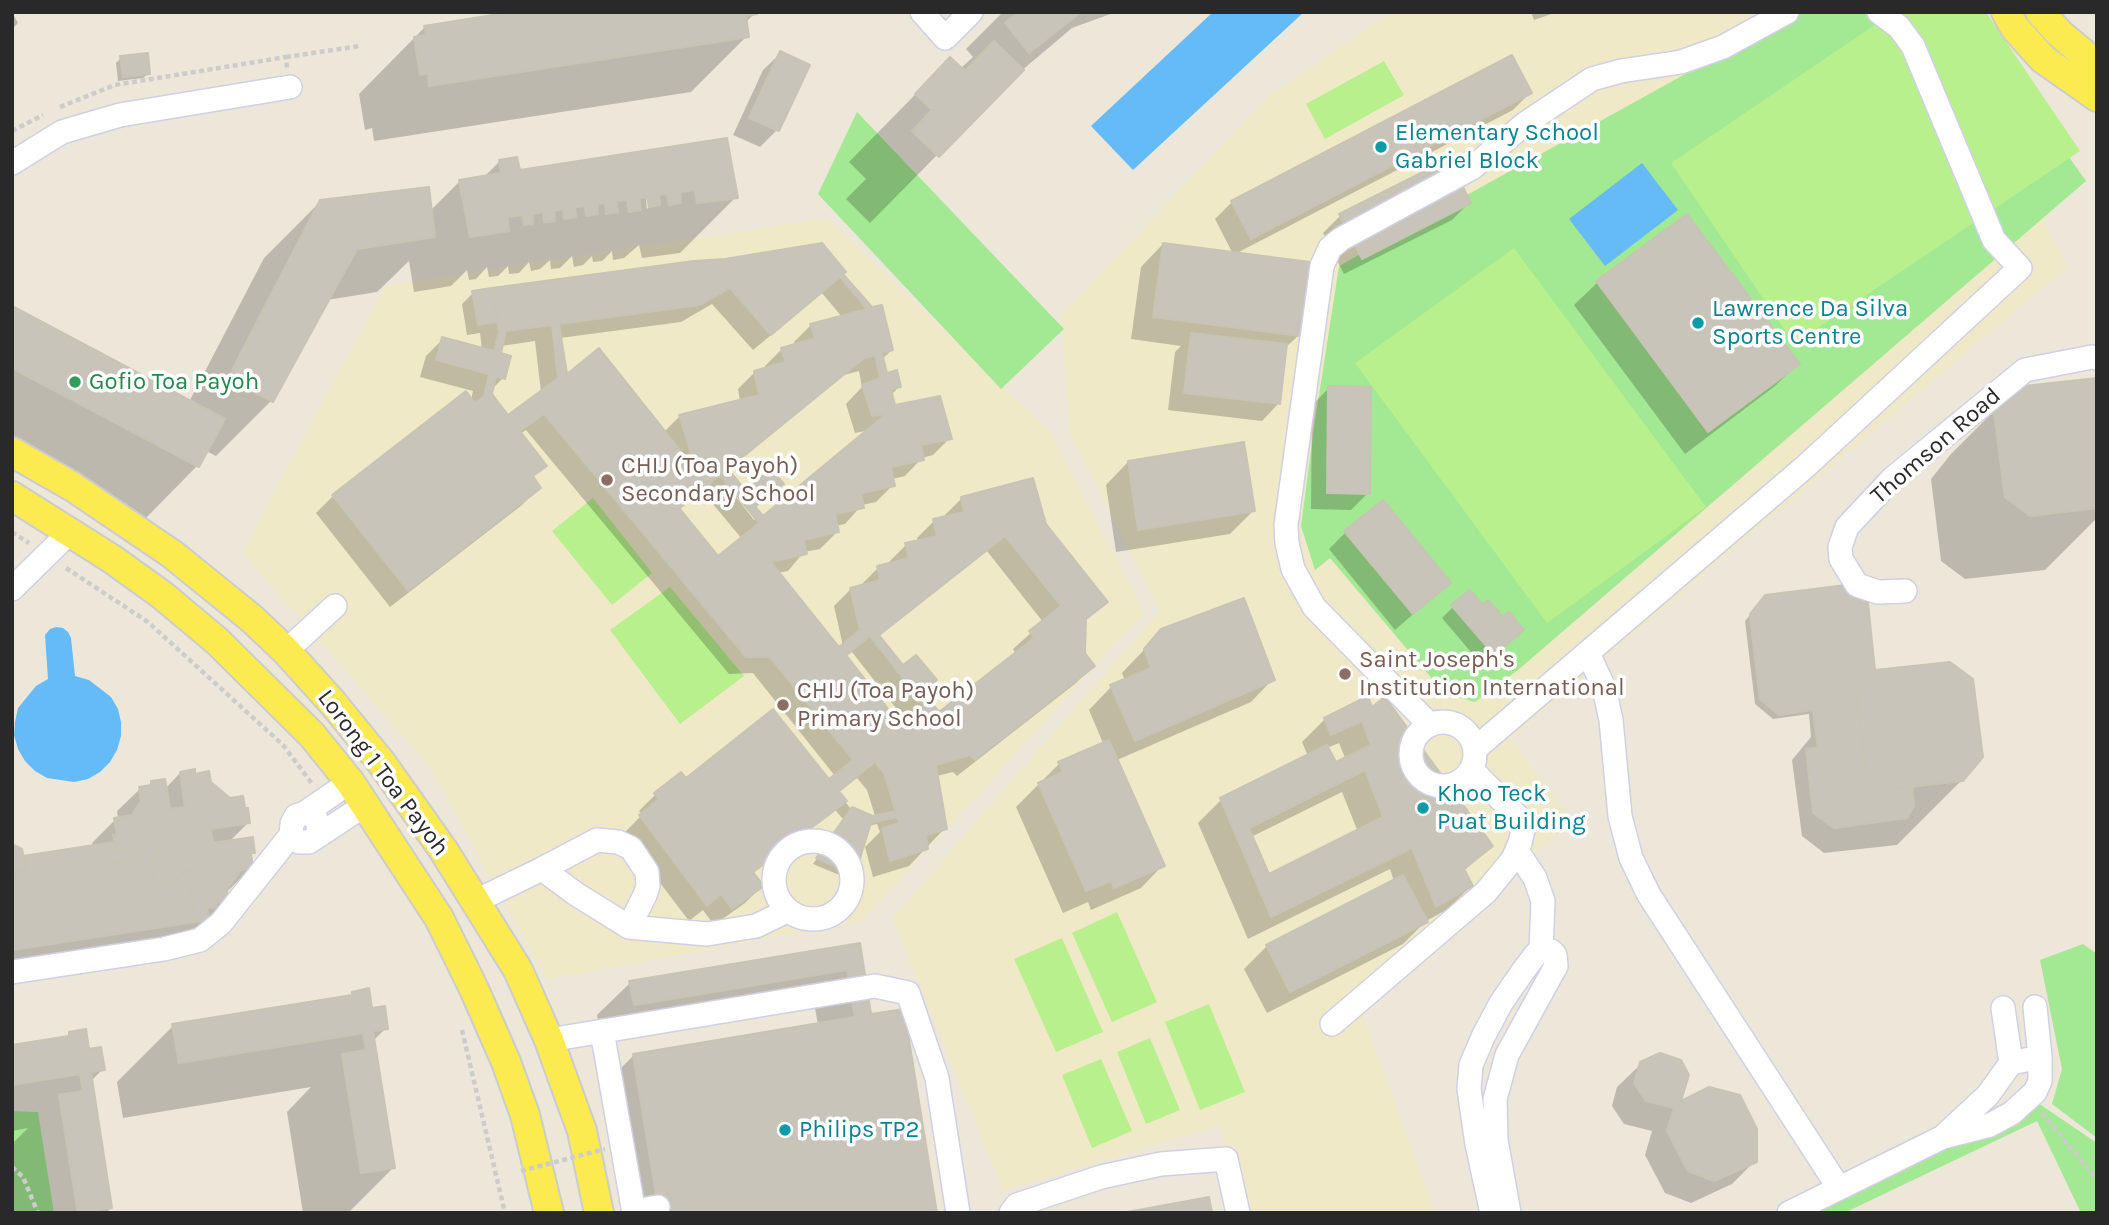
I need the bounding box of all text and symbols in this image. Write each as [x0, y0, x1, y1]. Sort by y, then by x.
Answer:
place label: Elementary School Gabriel Block [1395, 119, 1599, 175]
marker: Elementary School Gabriel Block [1373, 139, 1389, 155]
place label: Lawrence Da Silva Sports Centre [1712, 295, 1908, 351]
marker: Lawrence Da Silva Sports Centre [1690, 315, 1706, 331]
place label: Gofio Toa Payoh [89, 368, 259, 396]
marker: Gofio Toa Payoh [67, 374, 83, 390]
street label: Thomson Road [1865, 382, 2007, 510]
place label: CHIJ (Toa Payoh) Secondary School [621, 452, 815, 508]
marker: CHIJ (Toa Payoh) Secondary School [599, 472, 615, 488]
place label: Saint Joseph's Institution International [1359, 646, 1625, 702]
marker: Saint Joseph's Institution International [1337, 666, 1353, 682]
place label: CHIJ (Toa Payoh) Primary School [797, 677, 974, 733]
street label: Lorong 1 Toa Payoh [311, 684, 455, 862]
marker: CHIJ (Toa Payoh) Primary School [775, 697, 791, 713]
place label: Khoo Teck Puat Building [1437, 780, 1585, 836]
marker: Khoo Teck Puat Building [1415, 800, 1431, 816]
place label: Philips TP2 [799, 1116, 919, 1144]
marker: Philips TP2 [777, 1122, 793, 1138]

